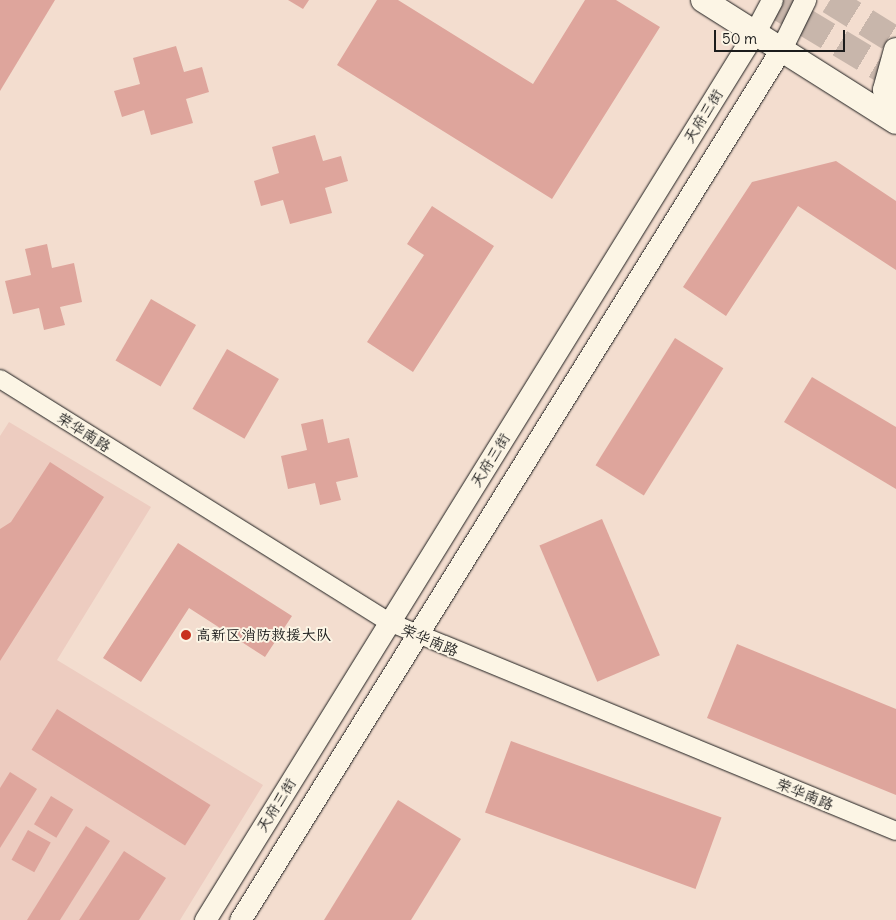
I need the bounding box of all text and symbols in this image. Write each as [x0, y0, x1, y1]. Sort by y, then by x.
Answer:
scale bar [716, 20, 847, 52]
text: 50 m [722, 29, 757, 48]
street label: 天府三街 [679, 86, 727, 146]
street label: 荣华南路 [54, 408, 114, 456]
street label: 天府三街 [466, 430, 514, 490]
street label: 荣华南路 [399, 620, 461, 660]
place label: 高新区消防救援大队 [196, 626, 331, 644]
marker: 高新区消防救援大队 [180, 629, 192, 641]
street label: 荣华南路 [774, 774, 836, 814]
street label: 天府三街 [252, 775, 300, 835]

